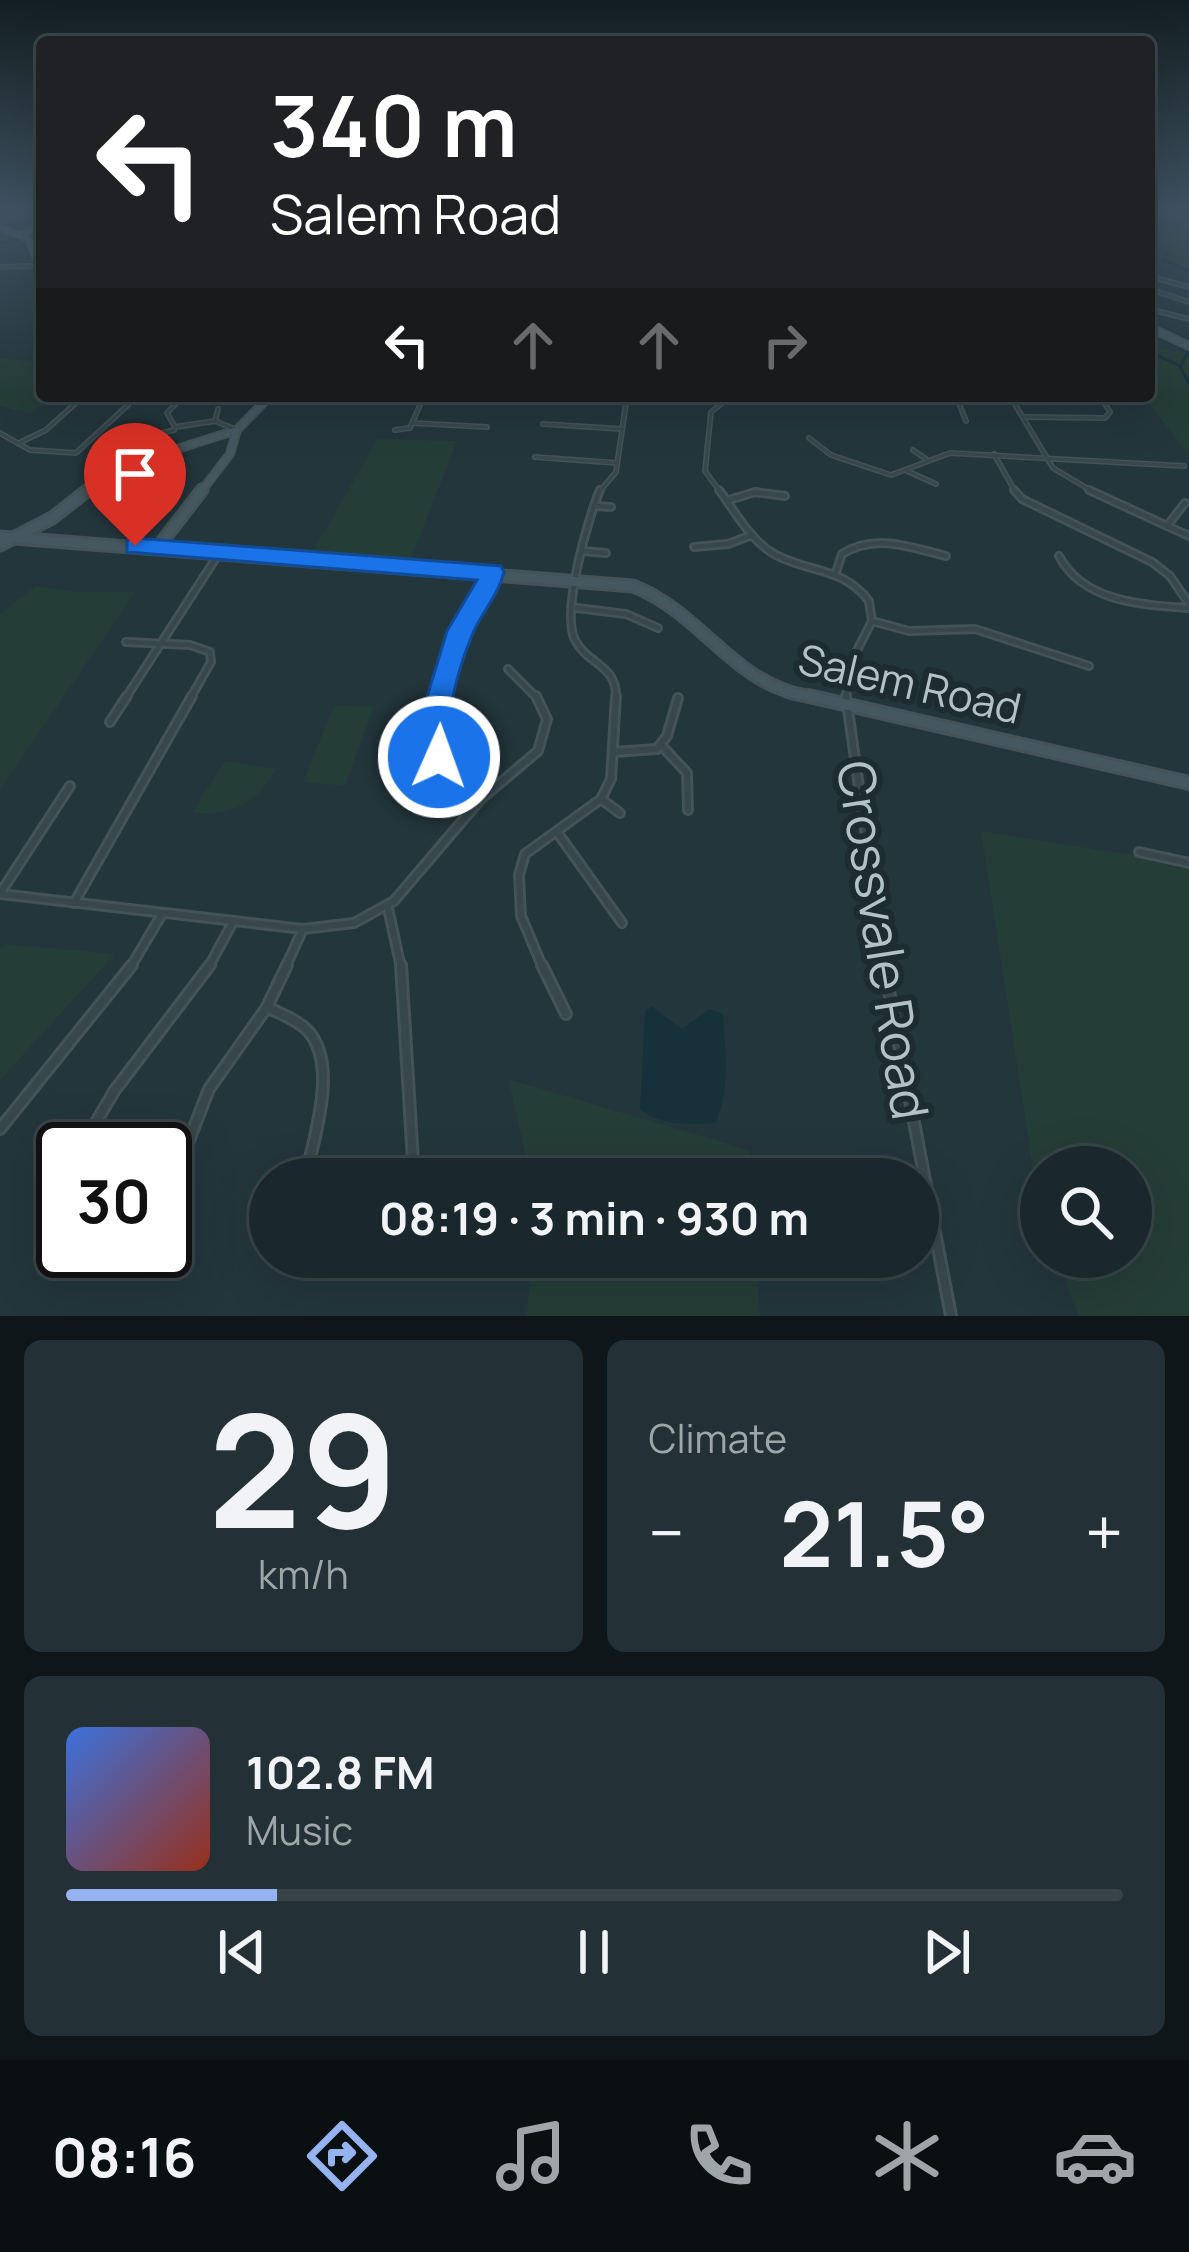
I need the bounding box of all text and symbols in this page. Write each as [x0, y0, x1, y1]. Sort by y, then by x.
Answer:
text: 340 m [270, 67, 518, 182]
icon: left [72, 84, 228, 240]
text: Salem Road [270, 176, 561, 250]
icon: left [374, 312, 440, 378]
icon: ahead [500, 312, 566, 378]
icon: ahead [626, 312, 692, 378]
icon: right [752, 312, 818, 378]
pin [84, 423, 186, 546]
icon: arrive [102, 441, 168, 507]
street label: Salem Road [793, 629, 1027, 737]
position arrow [376, 694, 502, 820]
street label: Crossvale Road [822, 756, 946, 1124]
speed limit sign: 30 [36, 1122, 192, 1278]
map controls [1020, 1146, 1152, 1278]
button: search [1020, 1146, 1152, 1278]
text: 08:19 · 3 min · 930 m [379, 1187, 809, 1249]
text: 29 [208, 1362, 398, 1575]
text: Climate [649, 1411, 787, 1465]
text: 21.5° [780, 1471, 990, 1594]
text: − [649, 1487, 684, 1577]
text: + [1085, 1487, 1123, 1577]
text: km/h [258, 1547, 349, 1601]
text: 102.8 FM [246, 1741, 434, 1803]
text: Music [246, 1803, 353, 1857]
icon: previous [209, 1919, 275, 1985]
icon: pause [561, 1919, 627, 1985]
icon: next [914, 1919, 980, 1985]
icon: directions [300, 2114, 384, 2198]
icon: music [489, 2114, 573, 2198]
icon: phone [677, 2114, 761, 2198]
icon: climate [865, 2114, 949, 2198]
icon: car [1053, 2114, 1137, 2198]
text: 08:16 [52, 2119, 196, 2193]

